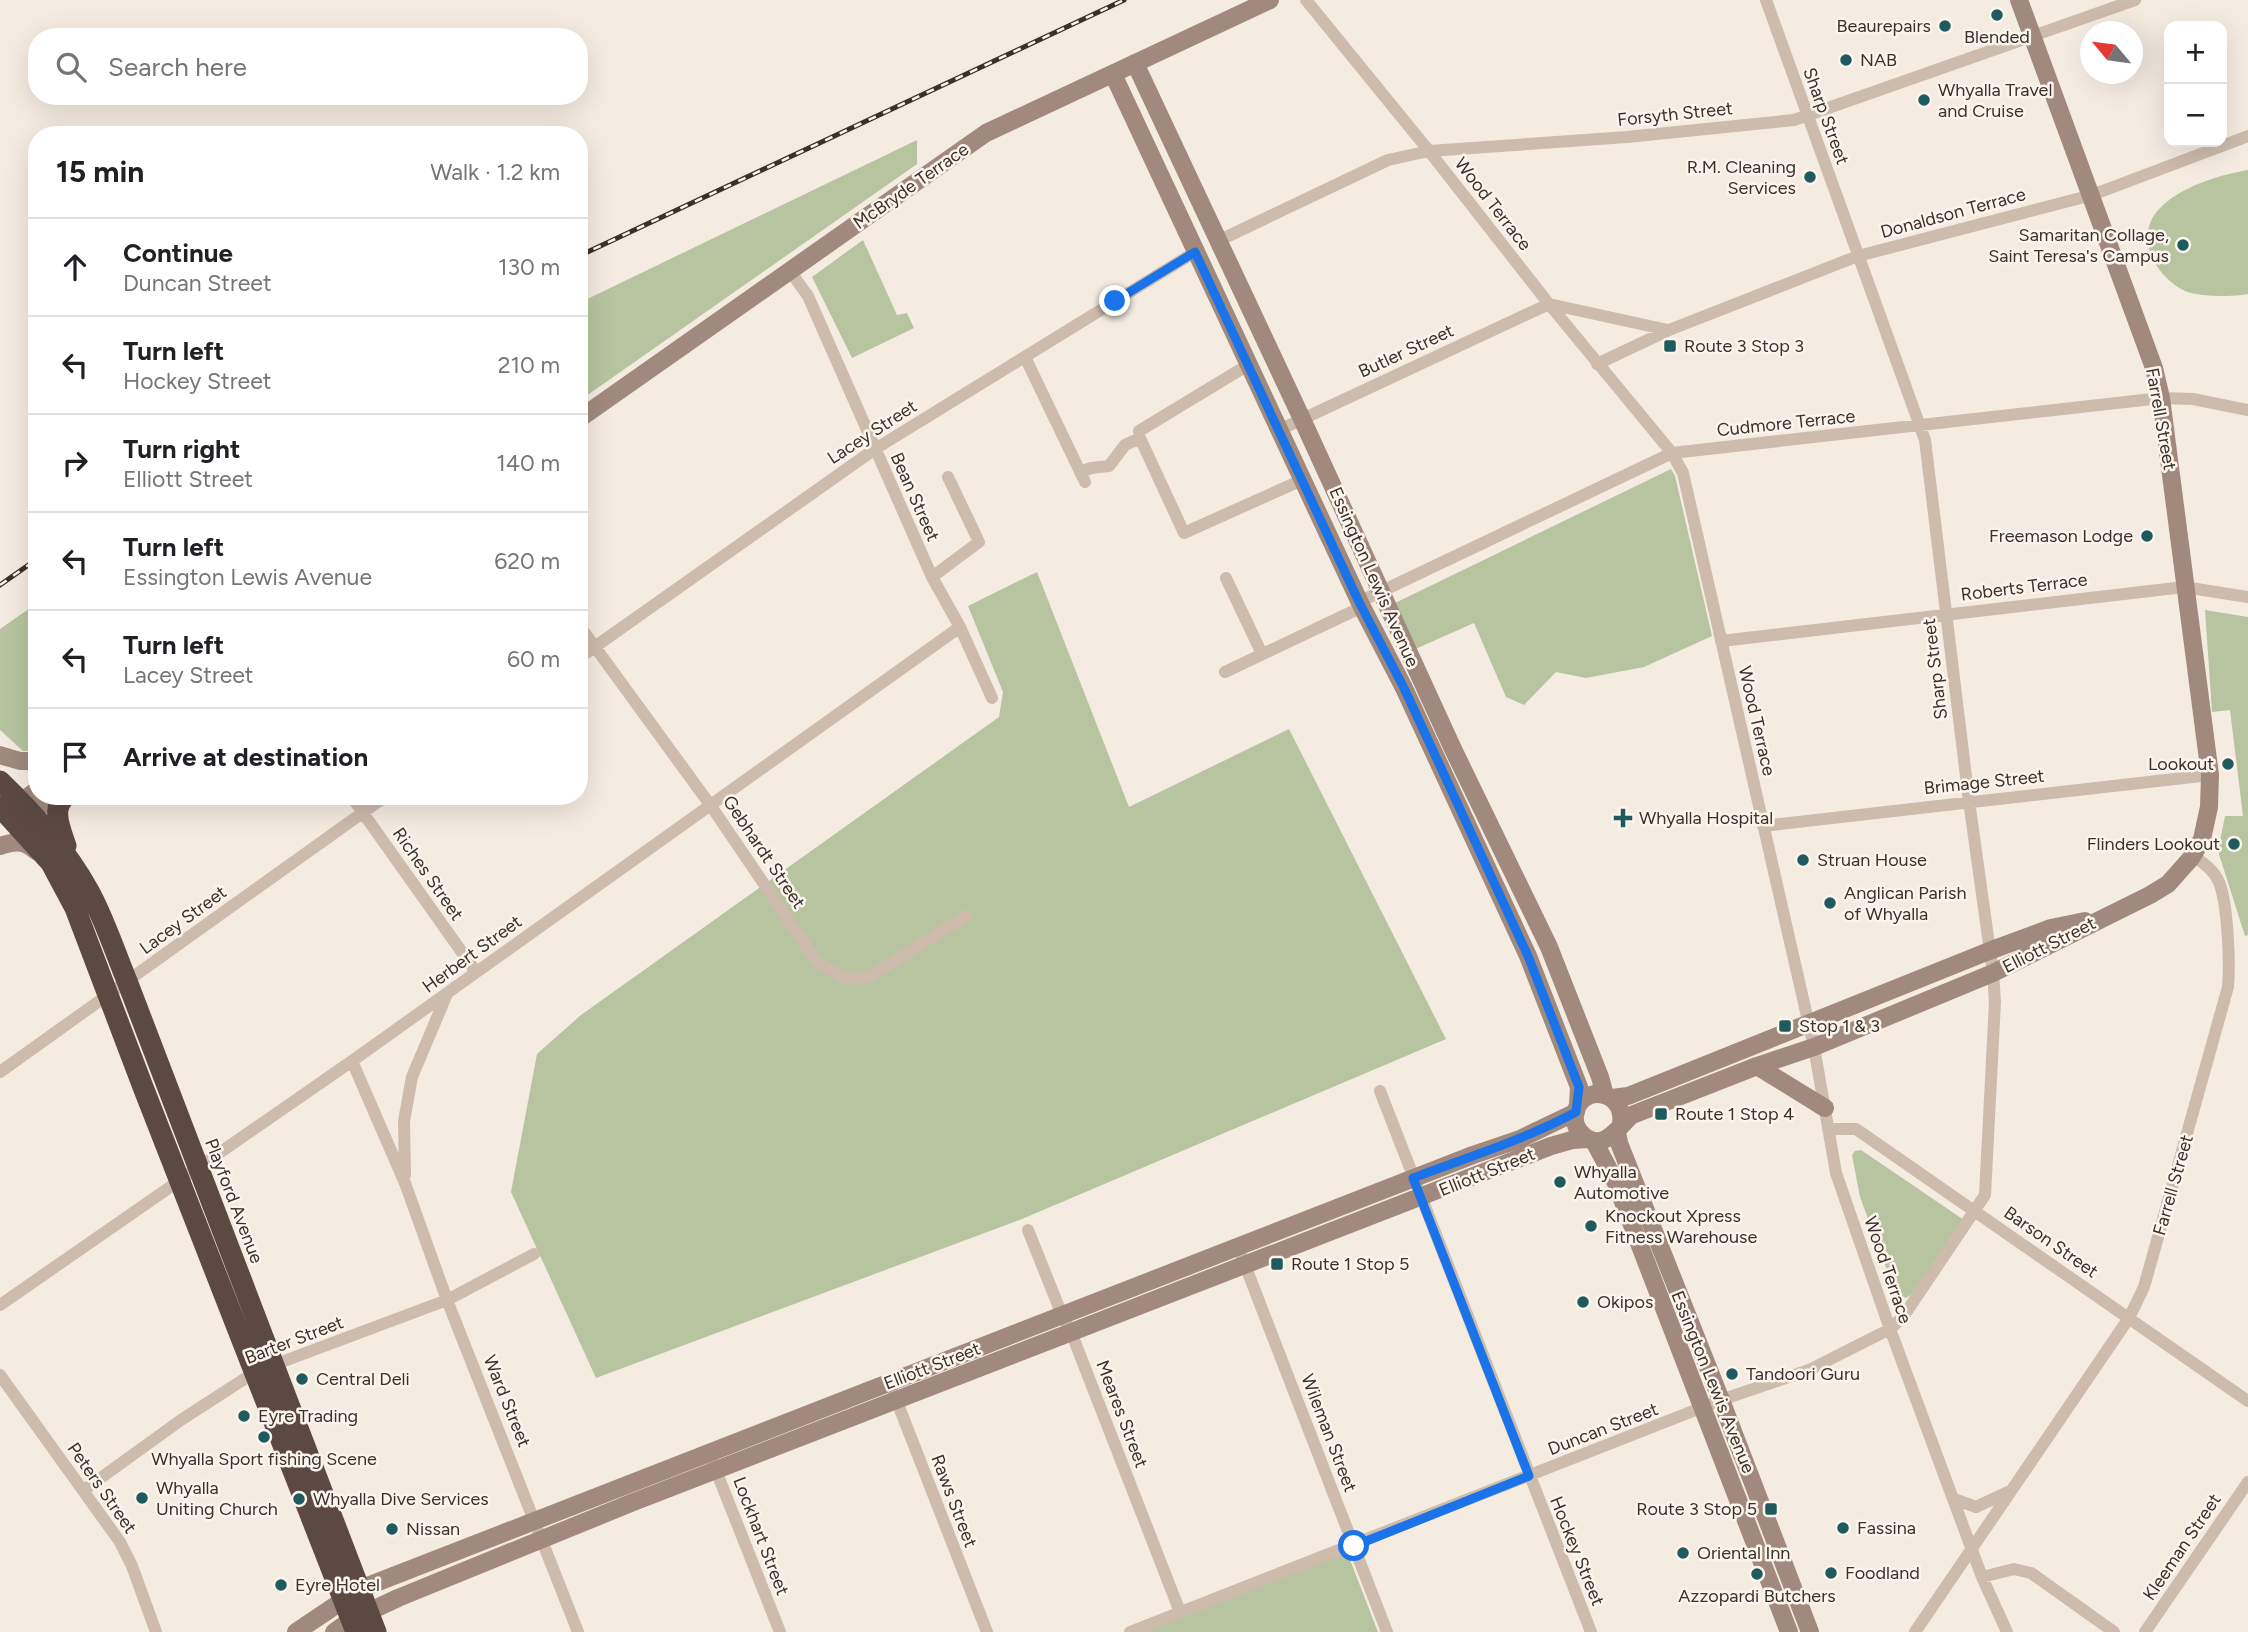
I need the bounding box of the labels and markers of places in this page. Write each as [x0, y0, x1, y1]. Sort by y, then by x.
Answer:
marker: Blended [1989, 7, 2005, 23]
place label: Beaurepairs [1837, 15, 1931, 37]
marker: Beaurepairs [1937, 18, 1953, 34]
place label: Blended [1964, 26, 2030, 48]
place label: NAB [1860, 49, 1897, 71]
marker: NAB [1838, 52, 1854, 68]
place label: Whyalla Travel and Cruise [1938, 79, 2052, 122]
marker: Whyalla Travel and Cruise [1916, 92, 1932, 108]
place label: R.M. Cleaning Services [1687, 156, 1796, 199]
marker: R.M. Cleaning Services [1802, 169, 1818, 185]
place label: Samaritan Collage, Saint Teresa's Campus [1988, 224, 2169, 267]
marker: Samaritan Collage, Saint Teresa's Campus [2175, 237, 2191, 253]
place label: Route 3 Stop 3 [1684, 335, 1804, 357]
marker: Route 3 Stop 3 [1662, 338, 1678, 354]
place label: Freemason Lodge [1989, 525, 2133, 547]
marker: Freemason Lodge [2139, 528, 2155, 544]
place label: Lookout [2148, 753, 2214, 775]
marker: Lookout [2220, 756, 2236, 772]
place label: Whyalla Hospital [1639, 807, 1773, 829]
marker: Whyalla Hospital [1613, 808, 1633, 828]
place label: Flinders Lookout [2087, 833, 2220, 855]
marker: Flinders Lookout [2226, 836, 2242, 852]
place label: Struan House [1817, 849, 1927, 871]
marker: Struan House [1795, 852, 1811, 868]
place label: Anglican Parish of Whyalla [1844, 882, 1966, 925]
marker: Anglican Parish of Whyalla [1822, 895, 1838, 911]
place label: Stop 1 & 3 [1799, 1015, 1880, 1037]
marker: Stop 1 & 3 [1777, 1018, 1793, 1034]
place label: Route 1 Stop 4 [1675, 1103, 1794, 1125]
marker: Route 1 Stop 4 [1653, 1106, 1669, 1122]
place label: Whyalla Automotive [1574, 1161, 1669, 1204]
marker: Whyalla Automotive [1552, 1174, 1568, 1190]
place label: Knockout Xpress Fitness Warehouse [1605, 1205, 1757, 1248]
marker: Knockout Xpress Fitness Warehouse [1583, 1218, 1599, 1234]
place label: Route 1 Stop 5 [1291, 1253, 1409, 1275]
marker: Route 1 Stop 5 [1269, 1256, 1285, 1272]
place label: Okipos [1597, 1291, 1653, 1313]
marker: Okipos [1575, 1294, 1591, 1310]
place label: Tandoori Guru [1746, 1363, 1860, 1385]
marker: Tandoori Guru [1724, 1366, 1740, 1382]
place label: Central Deli [316, 1368, 410, 1390]
marker: Central Deli [294, 1371, 310, 1387]
place label: Eyre Trading [258, 1405, 358, 1427]
marker: Eyre Trading [236, 1408, 252, 1424]
marker: Whyalla Sport fishing Scene [256, 1429, 272, 1445]
place label: Whyalla Sport fishing Scene [151, 1448, 377, 1470]
place label: Whyalla Uniting Church [156, 1477, 278, 1520]
place label: Whyalla Dive Services [313, 1488, 489, 1510]
marker: Whyalla Uniting Church [134, 1490, 150, 1506]
marker: Whyalla Dive Services [291, 1491, 307, 1507]
place label: Route 3 Stop 5 [1636, 1498, 1757, 1520]
marker: Route 3 Stop 5 [1763, 1501, 1779, 1517]
place label: Fassina [1857, 1517, 1916, 1539]
place label: Nissan [406, 1518, 460, 1540]
marker: Fassina [1835, 1520, 1851, 1536]
marker: Nissan [384, 1521, 400, 1537]
place label: Oriental Inn [1697, 1542, 1790, 1564]
marker: Oriental Inn [1675, 1545, 1691, 1561]
place label: Foodland [1845, 1562, 1920, 1584]
marker: Foodland [1823, 1565, 1839, 1581]
marker: Azzopardi Butchers [1749, 1566, 1765, 1582]
place label: Eyre Hotel [295, 1574, 380, 1596]
marker: Eyre Hotel [273, 1577, 289, 1593]
place label: Azzopardi Butchers [1678, 1585, 1836, 1607]

